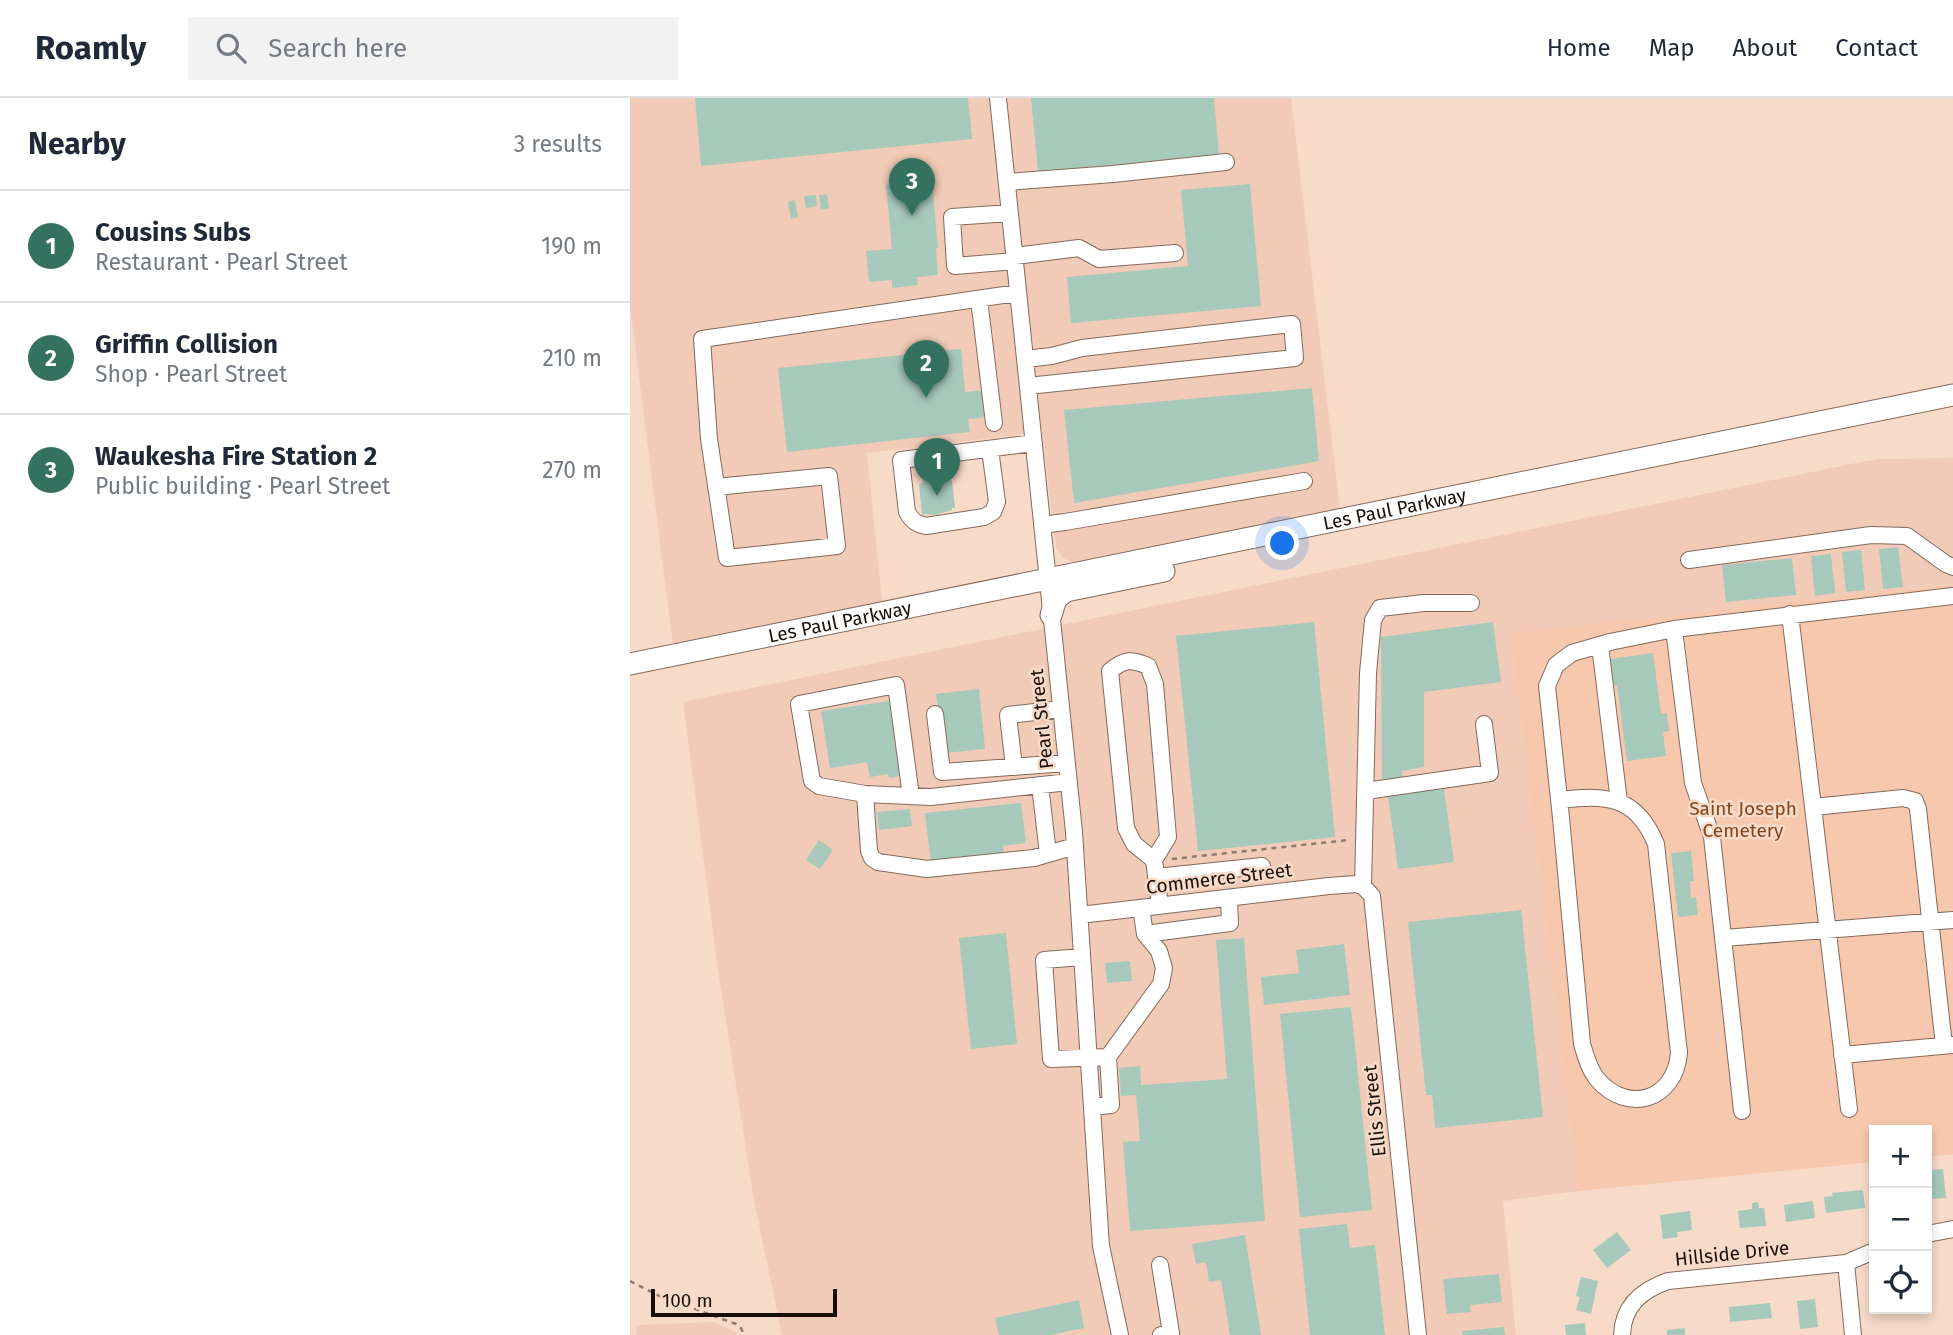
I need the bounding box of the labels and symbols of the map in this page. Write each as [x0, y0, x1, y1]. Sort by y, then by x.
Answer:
pin: 3 [889, 158, 935, 216]
pin: 2 [903, 340, 949, 398]
pin: 1 [914, 438, 960, 496]
street label: Les Paul Parkway [1321, 483, 1469, 535]
your location [1265, 526, 1299, 560]
street label: Les Paul Parkway [766, 596, 914, 648]
street label: Pearl Street [1025, 668, 1058, 770]
park label: Saint Joseph Cemetery [1689, 797, 1797, 842]
street label: Commerce Street [1145, 858, 1293, 899]
street label: Ellis Street [1358, 1064, 1391, 1158]
street label: Hillside Drive [1674, 1236, 1790, 1271]
scale bar [651, 1286, 836, 1318]

